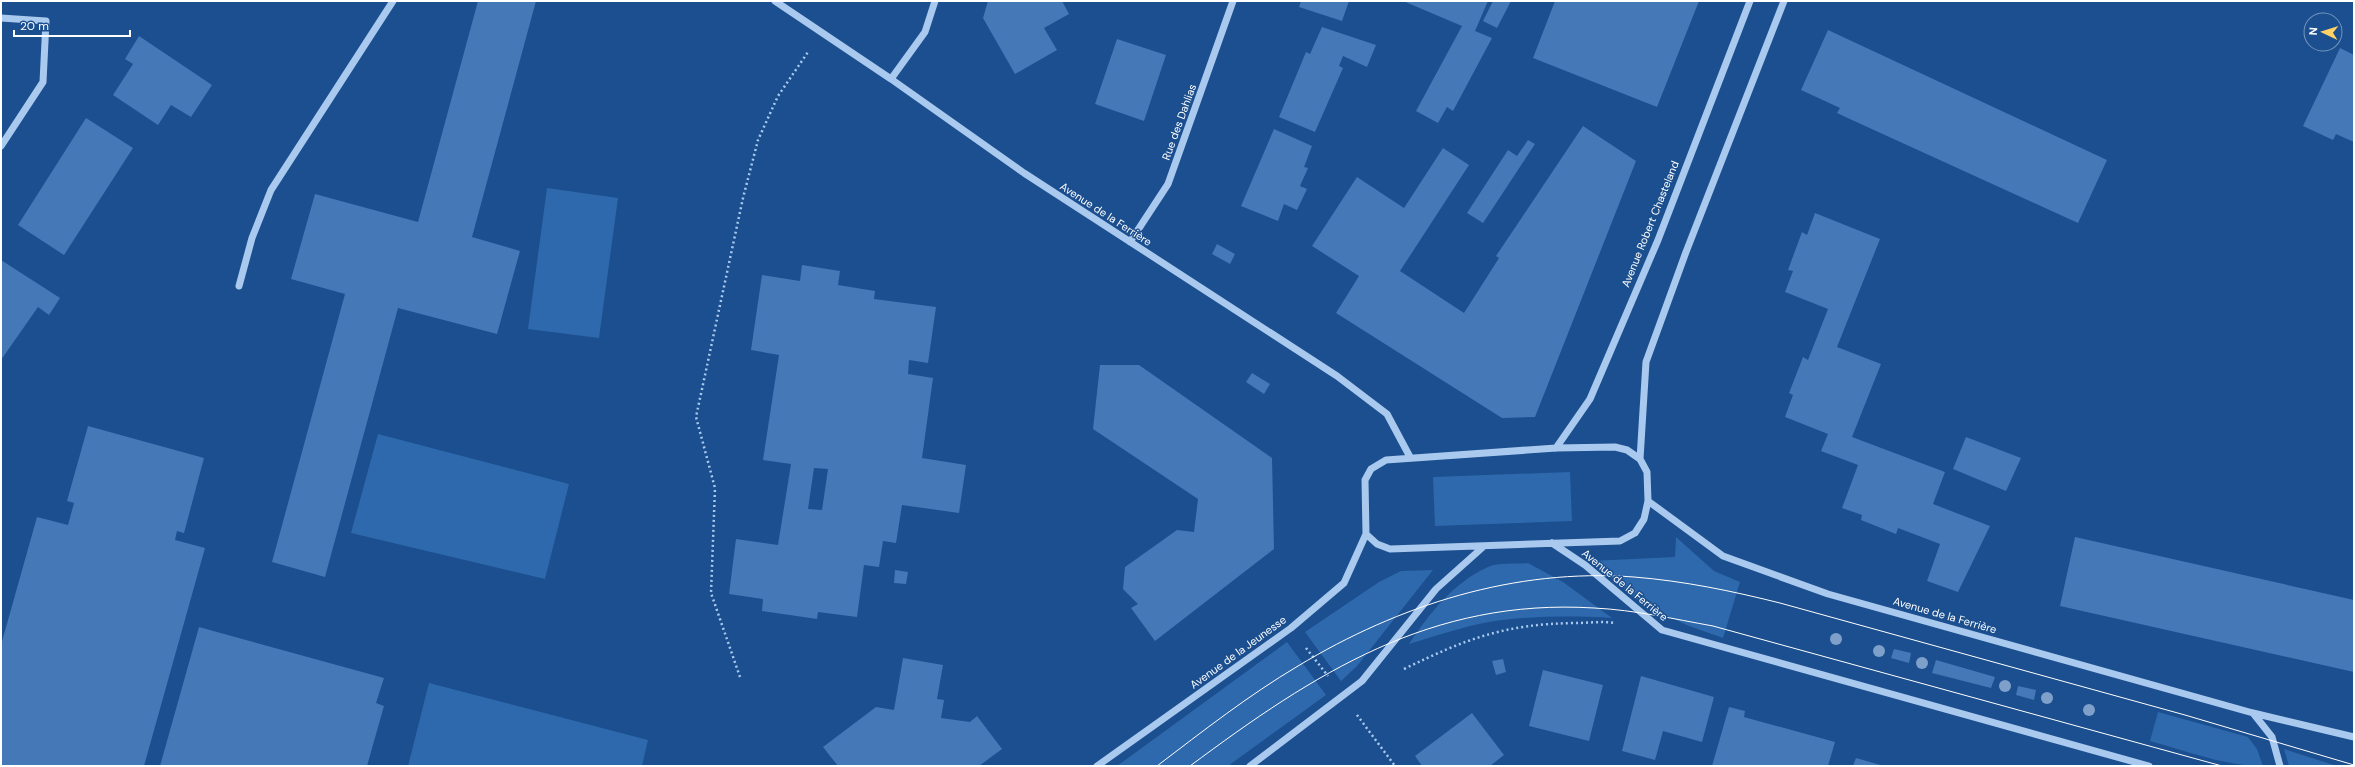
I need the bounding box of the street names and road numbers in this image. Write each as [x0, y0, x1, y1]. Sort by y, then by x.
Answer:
street label: Rue des Dahlias [1159, 82, 1199, 162]
street label: Avenue Robert Chasteland [1618, 159, 1682, 289]
street label: Avenue de la Ferrière [1057, 179, 1155, 249]
street label: Avenue de la Ferrière [1579, 546, 1671, 624]
street label: Avenue de la Ferrière [1892, 594, 1998, 636]
street label: Avenue de la Jeunesse [1187, 612, 1289, 692]

